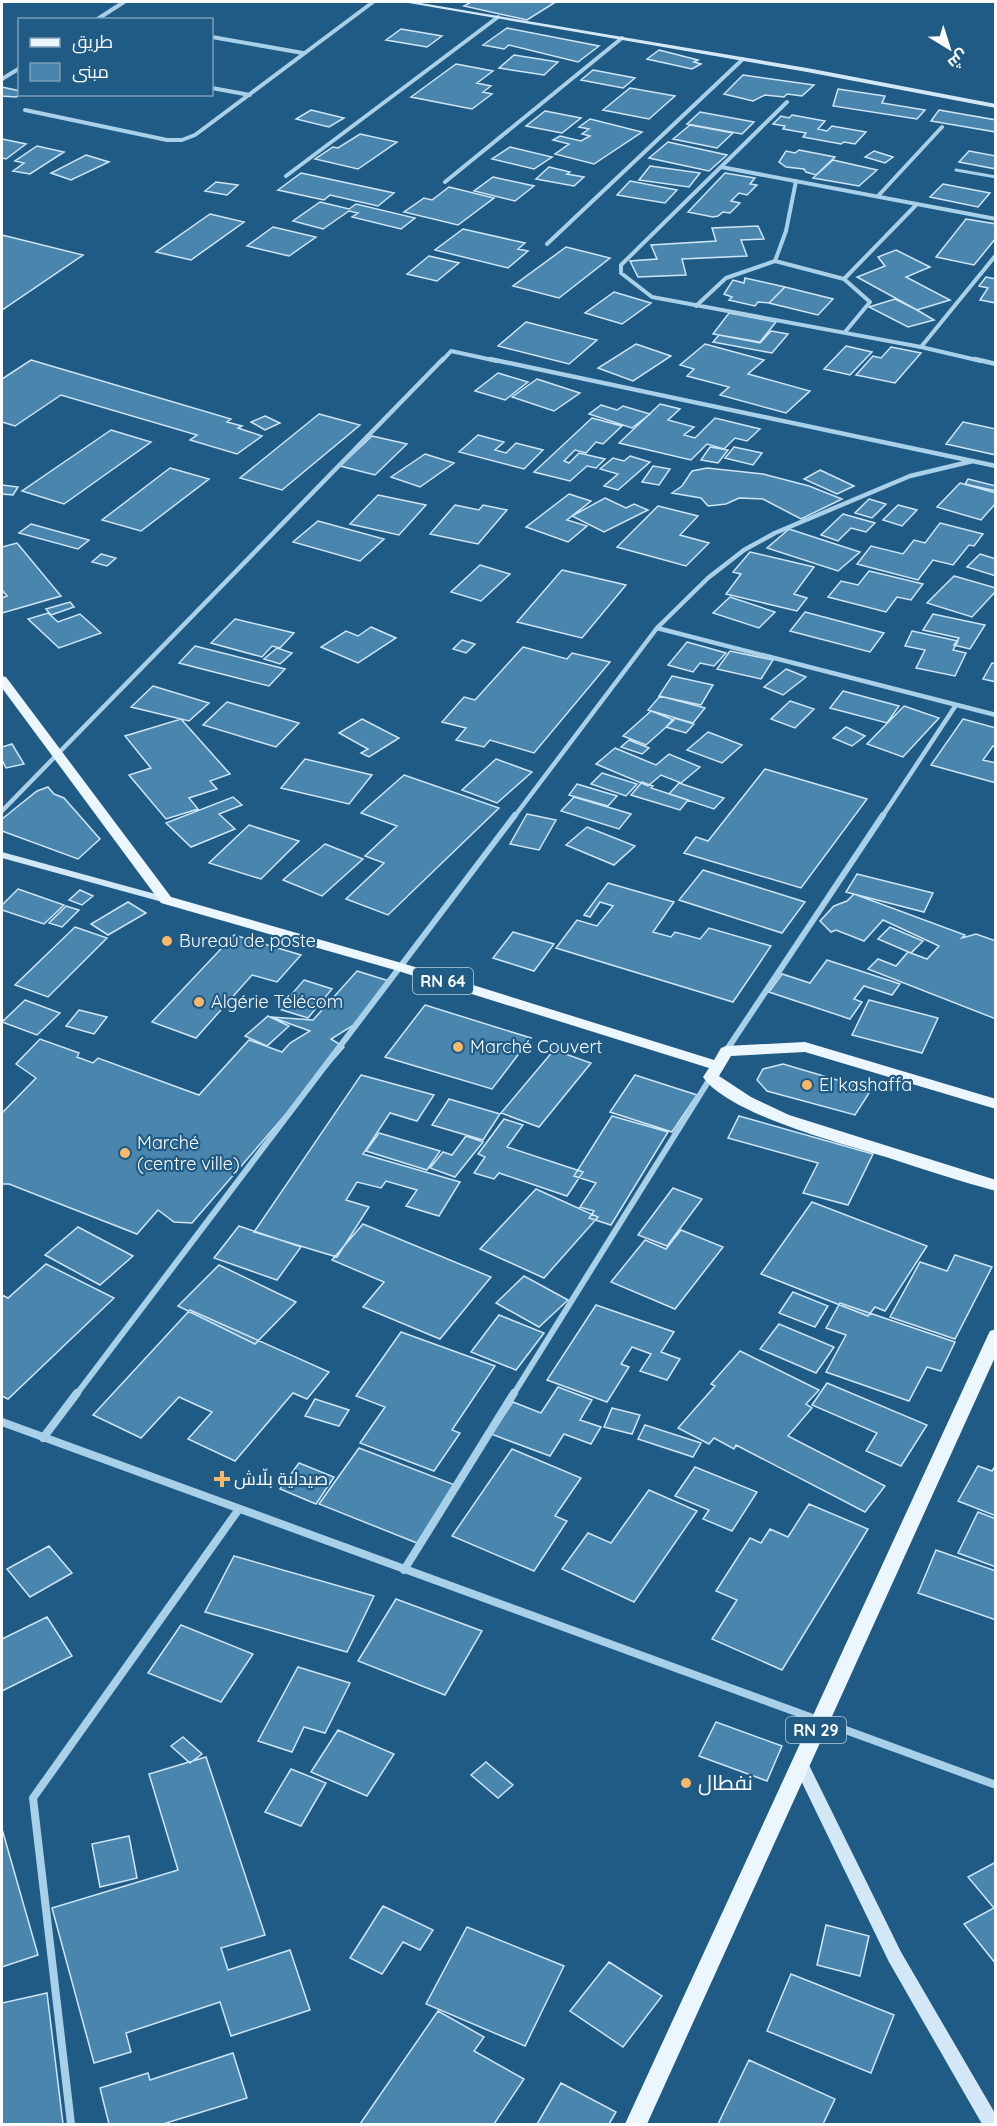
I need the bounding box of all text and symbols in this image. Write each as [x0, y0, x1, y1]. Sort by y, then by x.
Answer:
legend [18, 18, 213, 96]
north arrow [919, 18, 979, 78]
text: طريق [72, 30, 113, 54]
text: ش [944, 46, 972, 74]
text: مبنى [72, 60, 109, 83]
place label: Bureau de poste [179, 929, 316, 952]
marker: Bureau de poste [160, 934, 174, 948]
road number: RN 64 [413, 968, 473, 994]
place label: Algérie Télécom [211, 990, 343, 1013]
marker: Algérie Télécom [192, 995, 206, 1009]
place label: Marché Couvert [470, 1035, 602, 1058]
marker: Marché Couvert [451, 1040, 465, 1054]
place label: El kashaffa [819, 1073, 912, 1096]
marker: El kashaffa [800, 1078, 814, 1092]
place label: Marché (centre ville) [137, 1131, 240, 1175]
marker: Marché (centre ville) [118, 1146, 132, 1160]
place label: صيدلية بلّاش [234, 1467, 328, 1490]
marker: صيدلية بلّاش [215, 1472, 229, 1486]
road number: RN 29 [786, 1717, 846, 1743]
place label: نفطال [698, 1769, 753, 1796]
marker: نفطال [679, 1776, 693, 1790]

